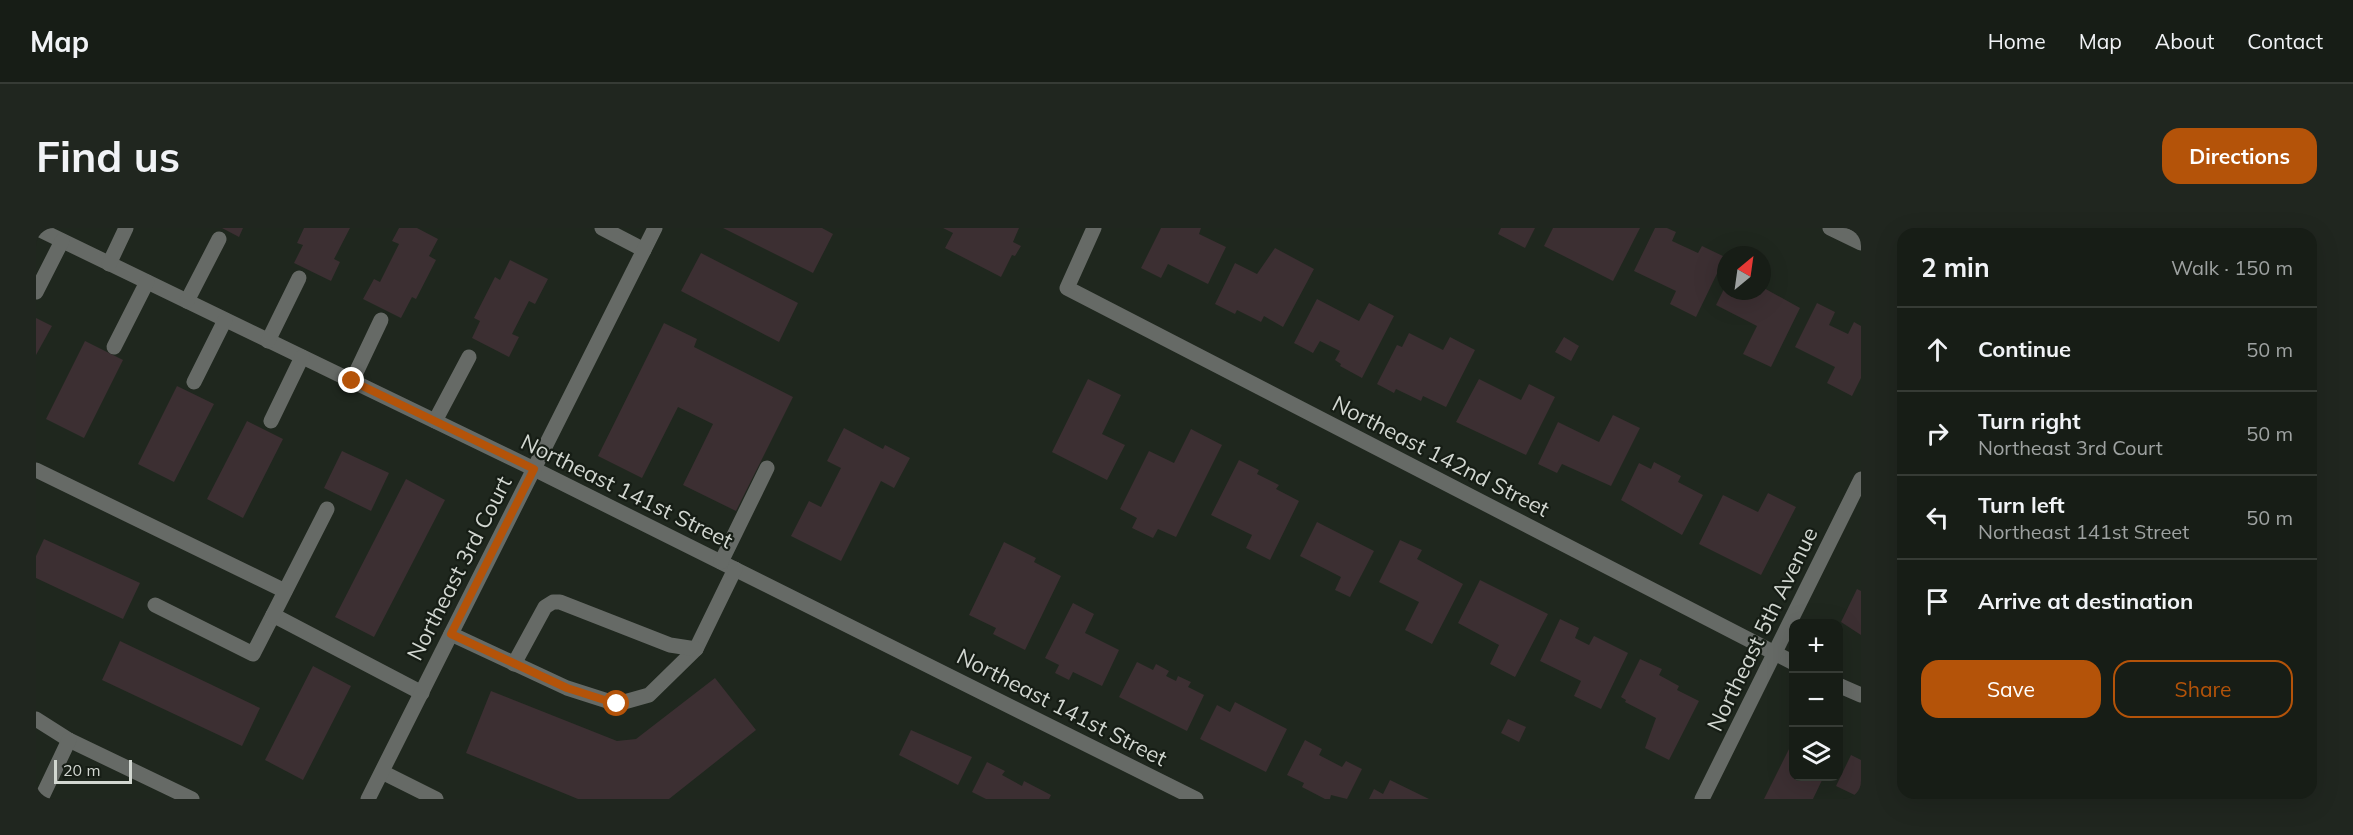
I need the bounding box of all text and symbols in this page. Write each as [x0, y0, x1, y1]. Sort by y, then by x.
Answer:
text: Map [30, 24, 89, 59]
text: Home [1988, 28, 2046, 54]
text: Map [2079, 28, 2122, 54]
text: About [2155, 28, 2214, 54]
text: Contact [2247, 28, 2323, 54]
button: Directions [2162, 128, 2317, 184]
text: Find us [36, 130, 180, 183]
north arrow [1717, 246, 1771, 300]
text: 2 min [1921, 251, 1990, 284]
text: Walk · 150 m [2171, 255, 2293, 280]
icon: ahead [1921, 333, 1954, 366]
text: Continue [1978, 335, 2071, 363]
text: 50 m [2246, 337, 2293, 362]
route end [338, 367, 364, 393]
street label: Northeast 142nd Street [1328, 389, 1554, 523]
text: Turn right [1978, 407, 2081, 435]
icon: right [1921, 417, 1954, 450]
text: 50 m [2246, 421, 2293, 446]
street label: Northeast 141st Street [516, 428, 738, 555]
text: Northeast 3rd Court [1978, 435, 2163, 460]
street label: Northeast 3rd Court [400, 471, 518, 665]
text: Turn left [1978, 491, 2065, 519]
icon: left [1921, 501, 1954, 534]
text: 50 m [2246, 505, 2293, 530]
text: Northeast 141st Street [1978, 519, 2189, 544]
street label: Northeast 5th Avenue [1700, 522, 1824, 736]
icon: arrive [1921, 585, 1954, 618]
text: Arrive at destination [1978, 587, 2193, 615]
map controls [1789, 619, 1843, 781]
button: + [1789, 619, 1843, 673]
street label: Northeast 141st Street [952, 642, 1172, 772]
button: Save [1921, 660, 2101, 718]
button: Share [2113, 660, 2293, 718]
button: − [1789, 673, 1843, 727]
route start [603, 690, 629, 716]
button: layers [1789, 727, 1843, 781]
scale bar [54, 757, 132, 784]
text: 20 m [63, 760, 100, 780]

